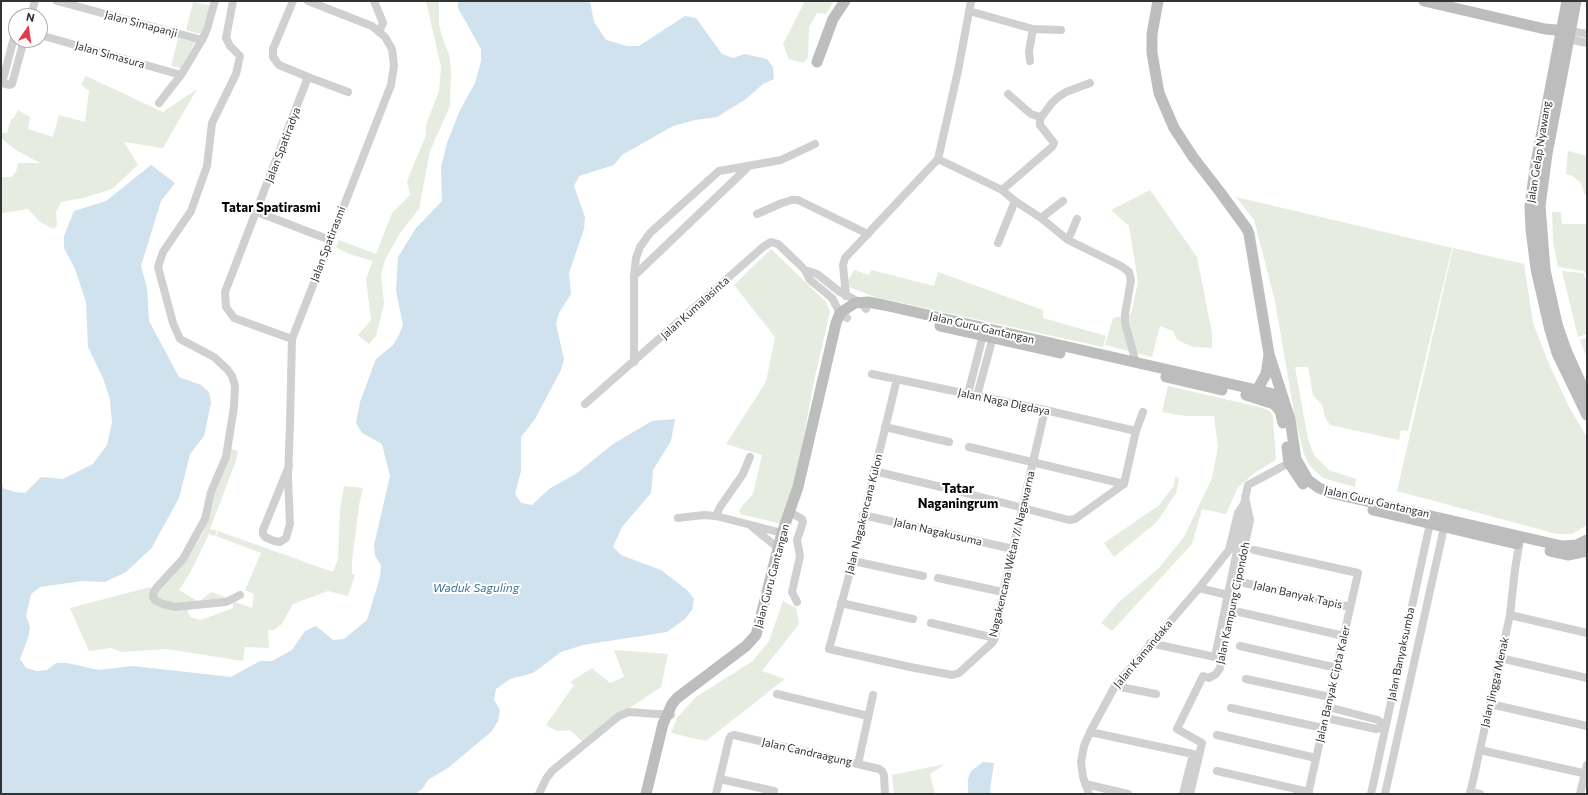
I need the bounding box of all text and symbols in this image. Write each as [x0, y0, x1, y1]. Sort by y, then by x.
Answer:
north arrow [8, 8, 48, 48]
street label: Jalan Simapanji [103, 8, 179, 40]
text: N [25, 10, 36, 24]
street label: Jalan Simasura [74, 39, 146, 71]
street label: Jalan Gelap Nyawang [1524, 100, 1554, 204]
street label: Jalan Spatiradya [263, 105, 303, 185]
district label: Tatar Spatirasmi [221, 200, 321, 216]
street label: Jalan Spatirasmi [308, 205, 348, 283]
street label: Jalan Kumalasinta [658, 274, 732, 342]
street label: Jalan Guru Gantangan [928, 309, 1036, 347]
street label: Jalan Naga Digdaya [957, 386, 1051, 418]
street label: Jalan Nagakencana Kulon [843, 452, 885, 576]
street label: Nagakencana Wétan // Nagawarna [986, 470, 1038, 638]
district label: Tatar Naganingrum [918, 481, 998, 512]
street label: Jalan Guru Gantangan [1323, 483, 1431, 521]
street label: Jalan Nagakusuma [893, 515, 983, 549]
street label: Jalan Guru Gantangan [752, 522, 792, 630]
street label: Jalan Kampung Cipondoh [1214, 541, 1252, 665]
street label: Jalan Banyak Tapis [1252, 578, 1344, 612]
water label: Waduk Saguling [433, 581, 519, 595]
street label: Jalan Banyaksumba [1385, 606, 1417, 702]
street label: Jalan Kamandaka [1111, 617, 1175, 691]
street label: Jalan Banyak Cipta Kaler [1313, 624, 1353, 744]
street label: Jalan Jingga Menak [1478, 636, 1512, 728]
street label: Jalan Candraagung [761, 735, 853, 769]

